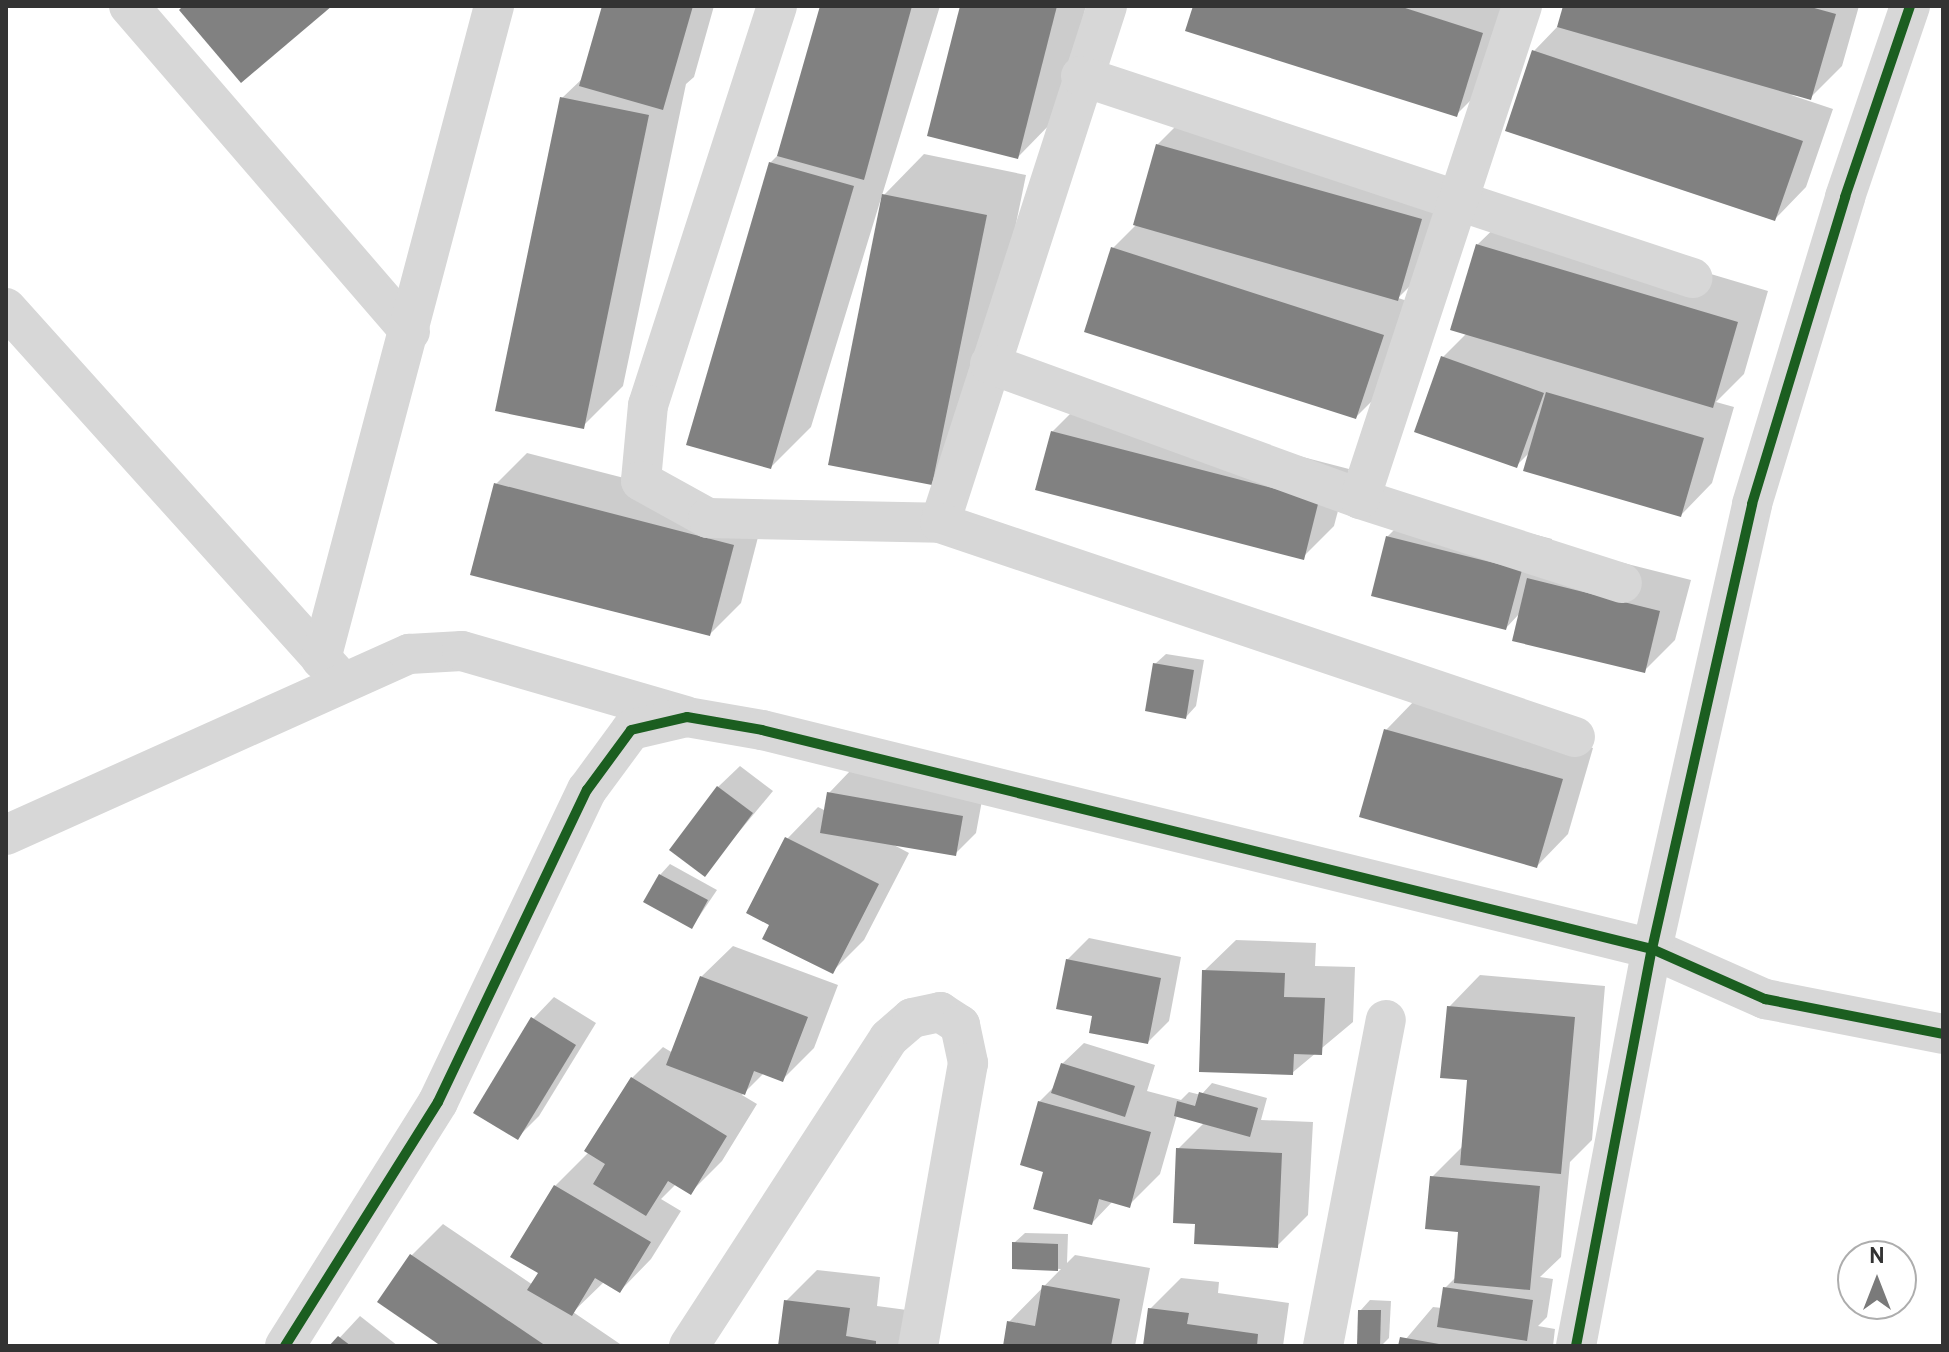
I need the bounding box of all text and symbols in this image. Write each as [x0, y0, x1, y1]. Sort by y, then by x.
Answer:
north arrow [1837, 1240, 1917, 1320]
text: N [1869, 1244, 1885, 1271]

